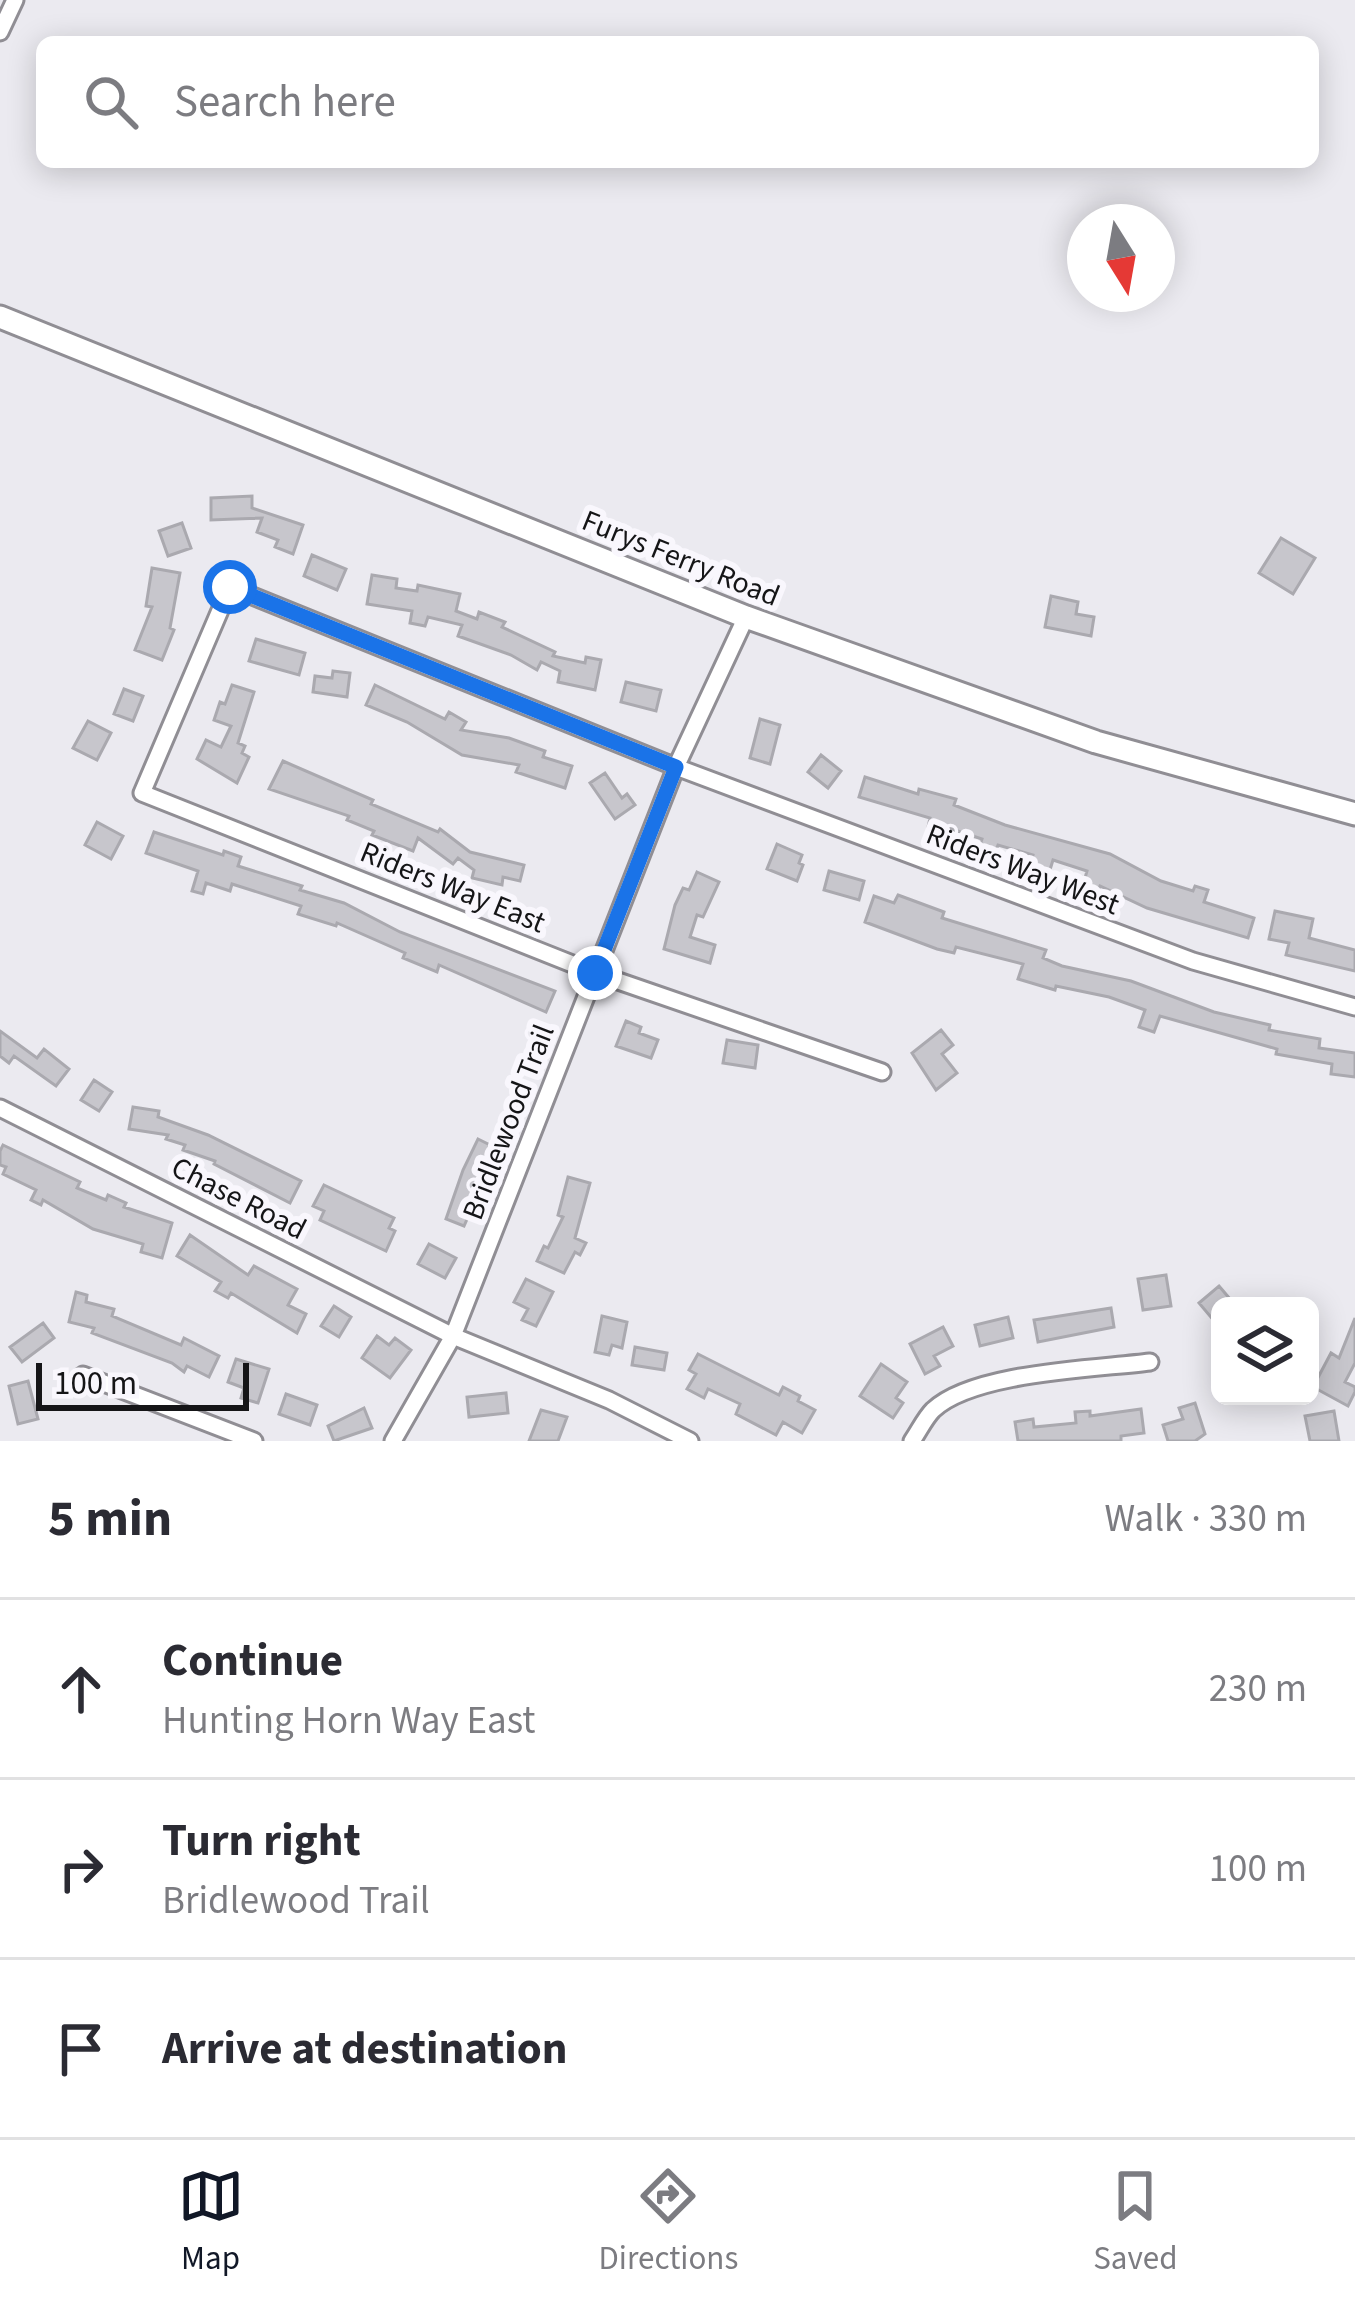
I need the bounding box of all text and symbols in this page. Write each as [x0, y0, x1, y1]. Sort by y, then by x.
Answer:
search box [36, 36, 1319, 168]
icon: search [78, 69, 144, 135]
text: Search here [174, 70, 396, 134]
north arrow [1067, 204, 1175, 312]
street label: Furys Ferry Road [576, 499, 786, 618]
route start [203, 560, 257, 614]
street label: Riders Way West [920, 813, 1126, 926]
street label: Riders Way East [354, 831, 552, 944]
route end [568, 946, 622, 1000]
street label: Bridlewood Trail [451, 1018, 565, 1226]
street label: Chase Road [164, 1146, 314, 1251]
map controls [1211, 1297, 1319, 1405]
button: layers [1211, 1297, 1319, 1405]
scale bar [36, 1357, 249, 1410]
text: 100 m [54, 1360, 137, 1407]
text: 5 min [48, 1483, 172, 1555]
text: Walk · 330 m [1104, 1491, 1307, 1547]
text: Continue [162, 1629, 343, 1693]
icon: ahead [48, 1656, 114, 1722]
text: 230 m [1209, 1661, 1307, 1717]
text: Hunting Horn Way East [162, 1693, 535, 1749]
text: Turn right [162, 1809, 361, 1873]
icon: right [48, 1836, 114, 1902]
text: 100 m [1209, 1841, 1307, 1897]
text: Bridlewood Trail [162, 1873, 430, 1929]
icon: arrive [48, 2016, 114, 2082]
text: Arrive at destination [162, 2017, 567, 2081]
tab: Map [178, 2163, 244, 2282]
tab: Directions [599, 2163, 738, 2282]
tab: Saved [1093, 2163, 1177, 2282]

